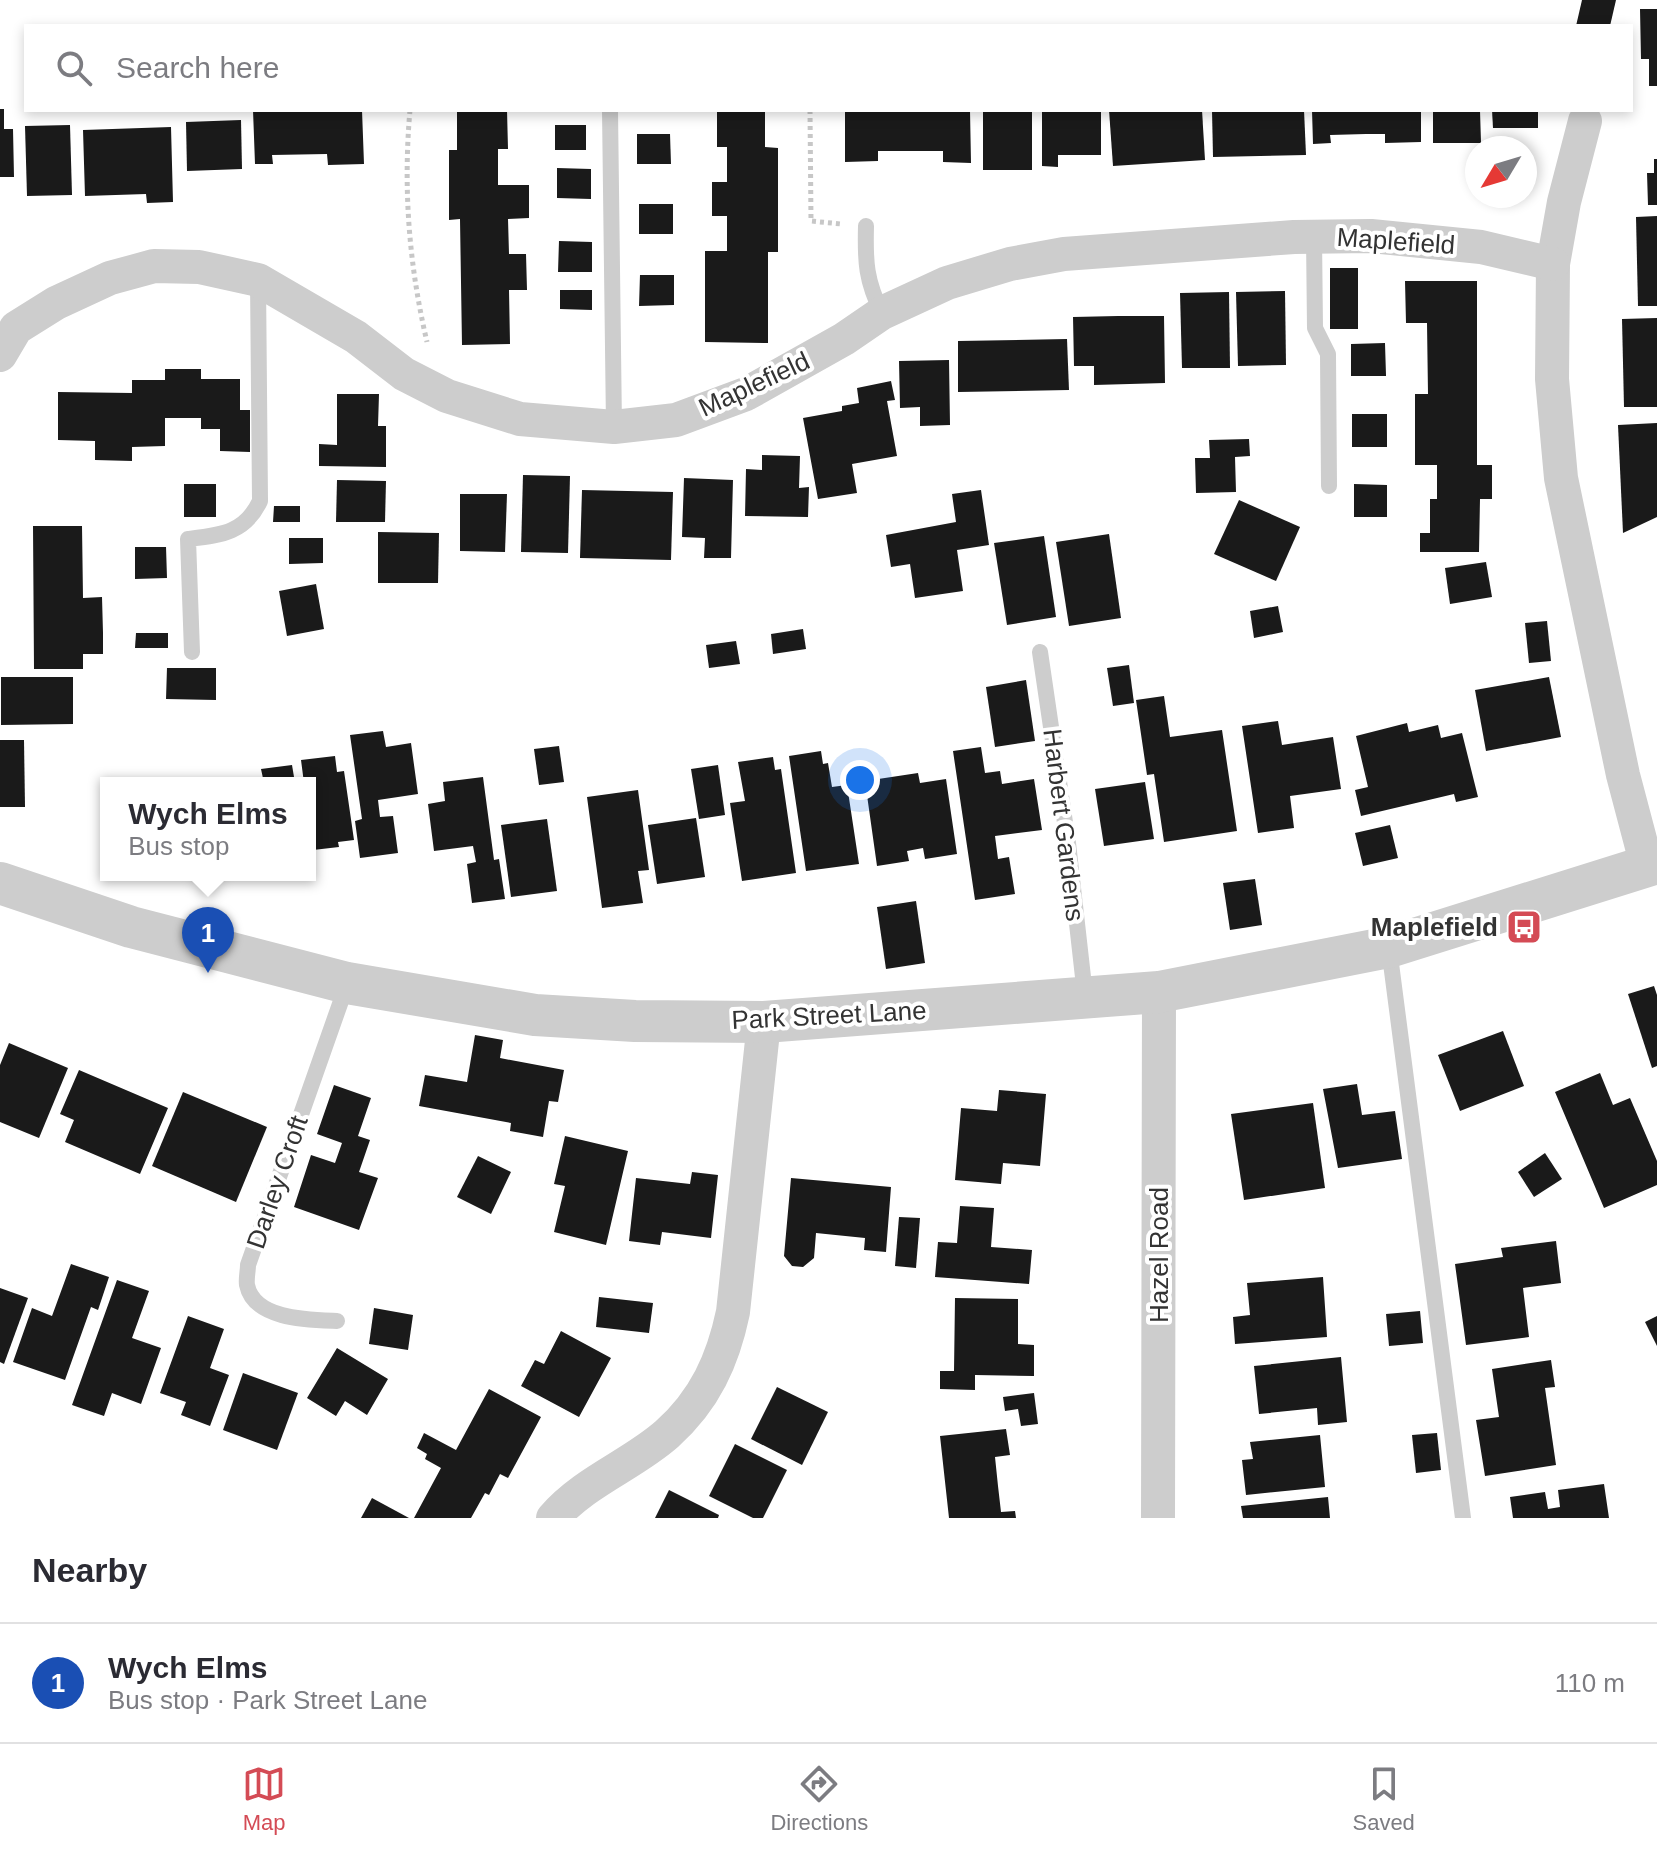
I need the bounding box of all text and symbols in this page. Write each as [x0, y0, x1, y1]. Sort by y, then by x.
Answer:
search box [24, 24, 1633, 112]
icon: search [52, 46, 96, 90]
text: Search here [116, 51, 279, 84]
north arrow [1465, 136, 1537, 208]
street label: Maplefield [1336, 222, 1456, 260]
street label: Maplefield [694, 345, 814, 423]
street label: Harbert Gardens [1037, 727, 1091, 923]
your location [840, 760, 880, 800]
popup [100, 777, 316, 881]
text: Wych Elms [128, 797, 288, 830]
text: Bus stop [128, 831, 229, 861]
pin: 1 [182, 907, 234, 973]
bus stop icon: Maplefield [1505, 908, 1543, 946]
place label: Maplefield [1371, 912, 1498, 942]
street label: Park Street Lane [731, 995, 927, 1035]
street label: Darley Croft [240, 1111, 314, 1252]
street label: Hazel Road [1144, 1187, 1174, 1323]
text: Nearby [32, 1551, 147, 1589]
text: Wych Elms [108, 1651, 268, 1684]
text: 1 [51, 1668, 65, 1698]
text: 110 m [1555, 1668, 1625, 1698]
text: Bus stop · Park Street Lane [108, 1685, 427, 1715]
tab: Map [242, 1762, 286, 1836]
tab: Directions [770, 1762, 868, 1836]
tab: Saved [1352, 1762, 1415, 1836]

